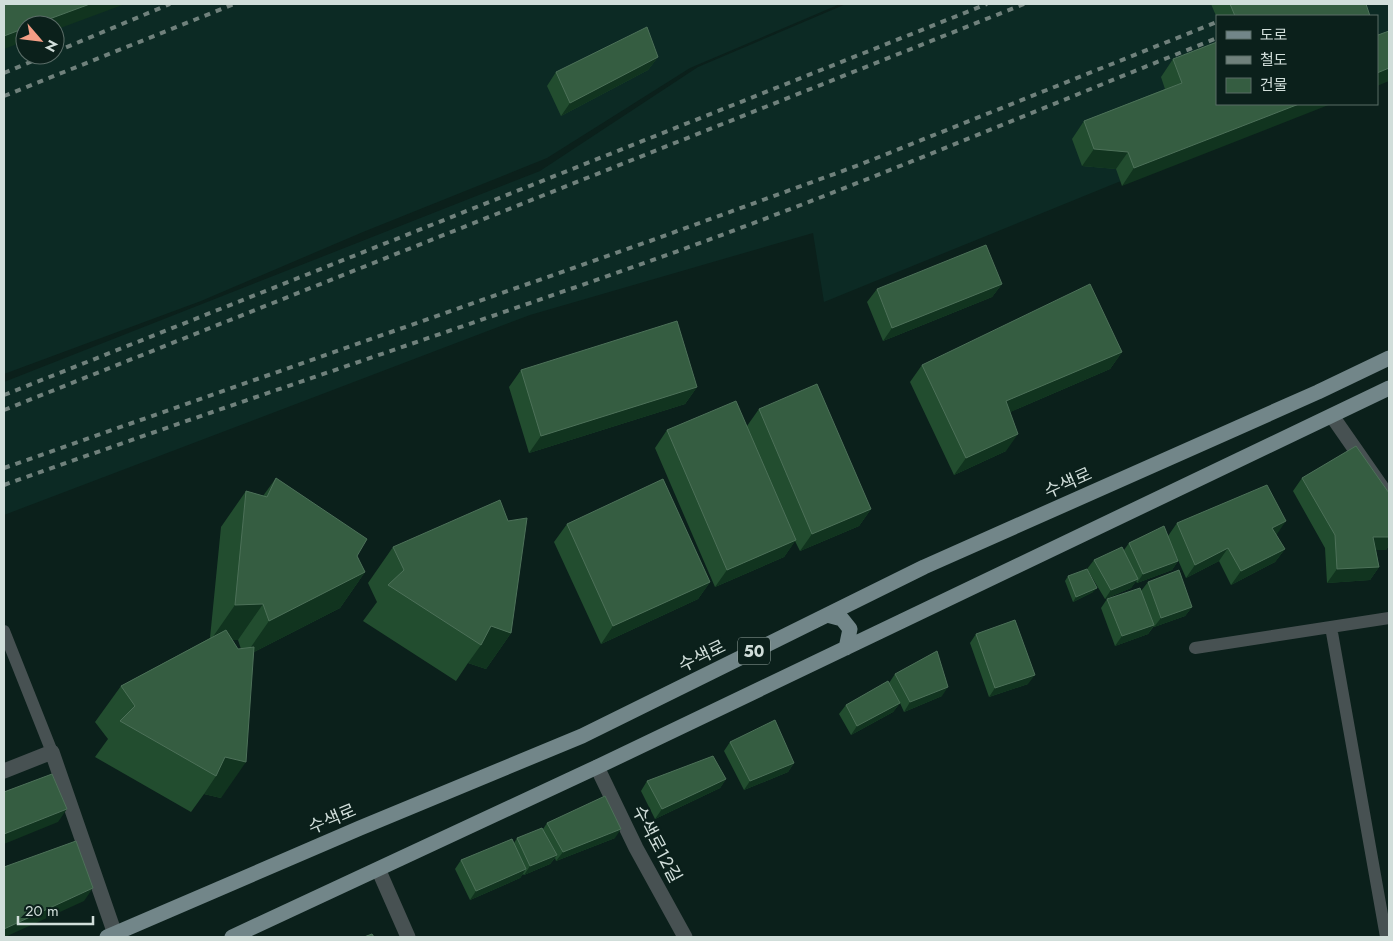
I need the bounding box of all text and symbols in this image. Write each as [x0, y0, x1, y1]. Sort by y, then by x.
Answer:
north arrow [15, 15, 65, 65]
legend [1216, 15, 1378, 105]
text: 도로 [1260, 24, 1288, 46]
text: N [40, 36, 63, 56]
text: 철도 [1260, 49, 1288, 71]
text: 건물 [1260, 74, 1288, 96]
street label: 수색로 [1040, 461, 1096, 505]
street label: 수색로 [674, 633, 730, 679]
road number: 50 [738, 637, 770, 664]
street label: 수색로 [304, 797, 360, 841]
street label: 수색로12길 [626, 801, 688, 887]
scale bar [18, 894, 92, 926]
text: 20 m [25, 900, 59, 922]

